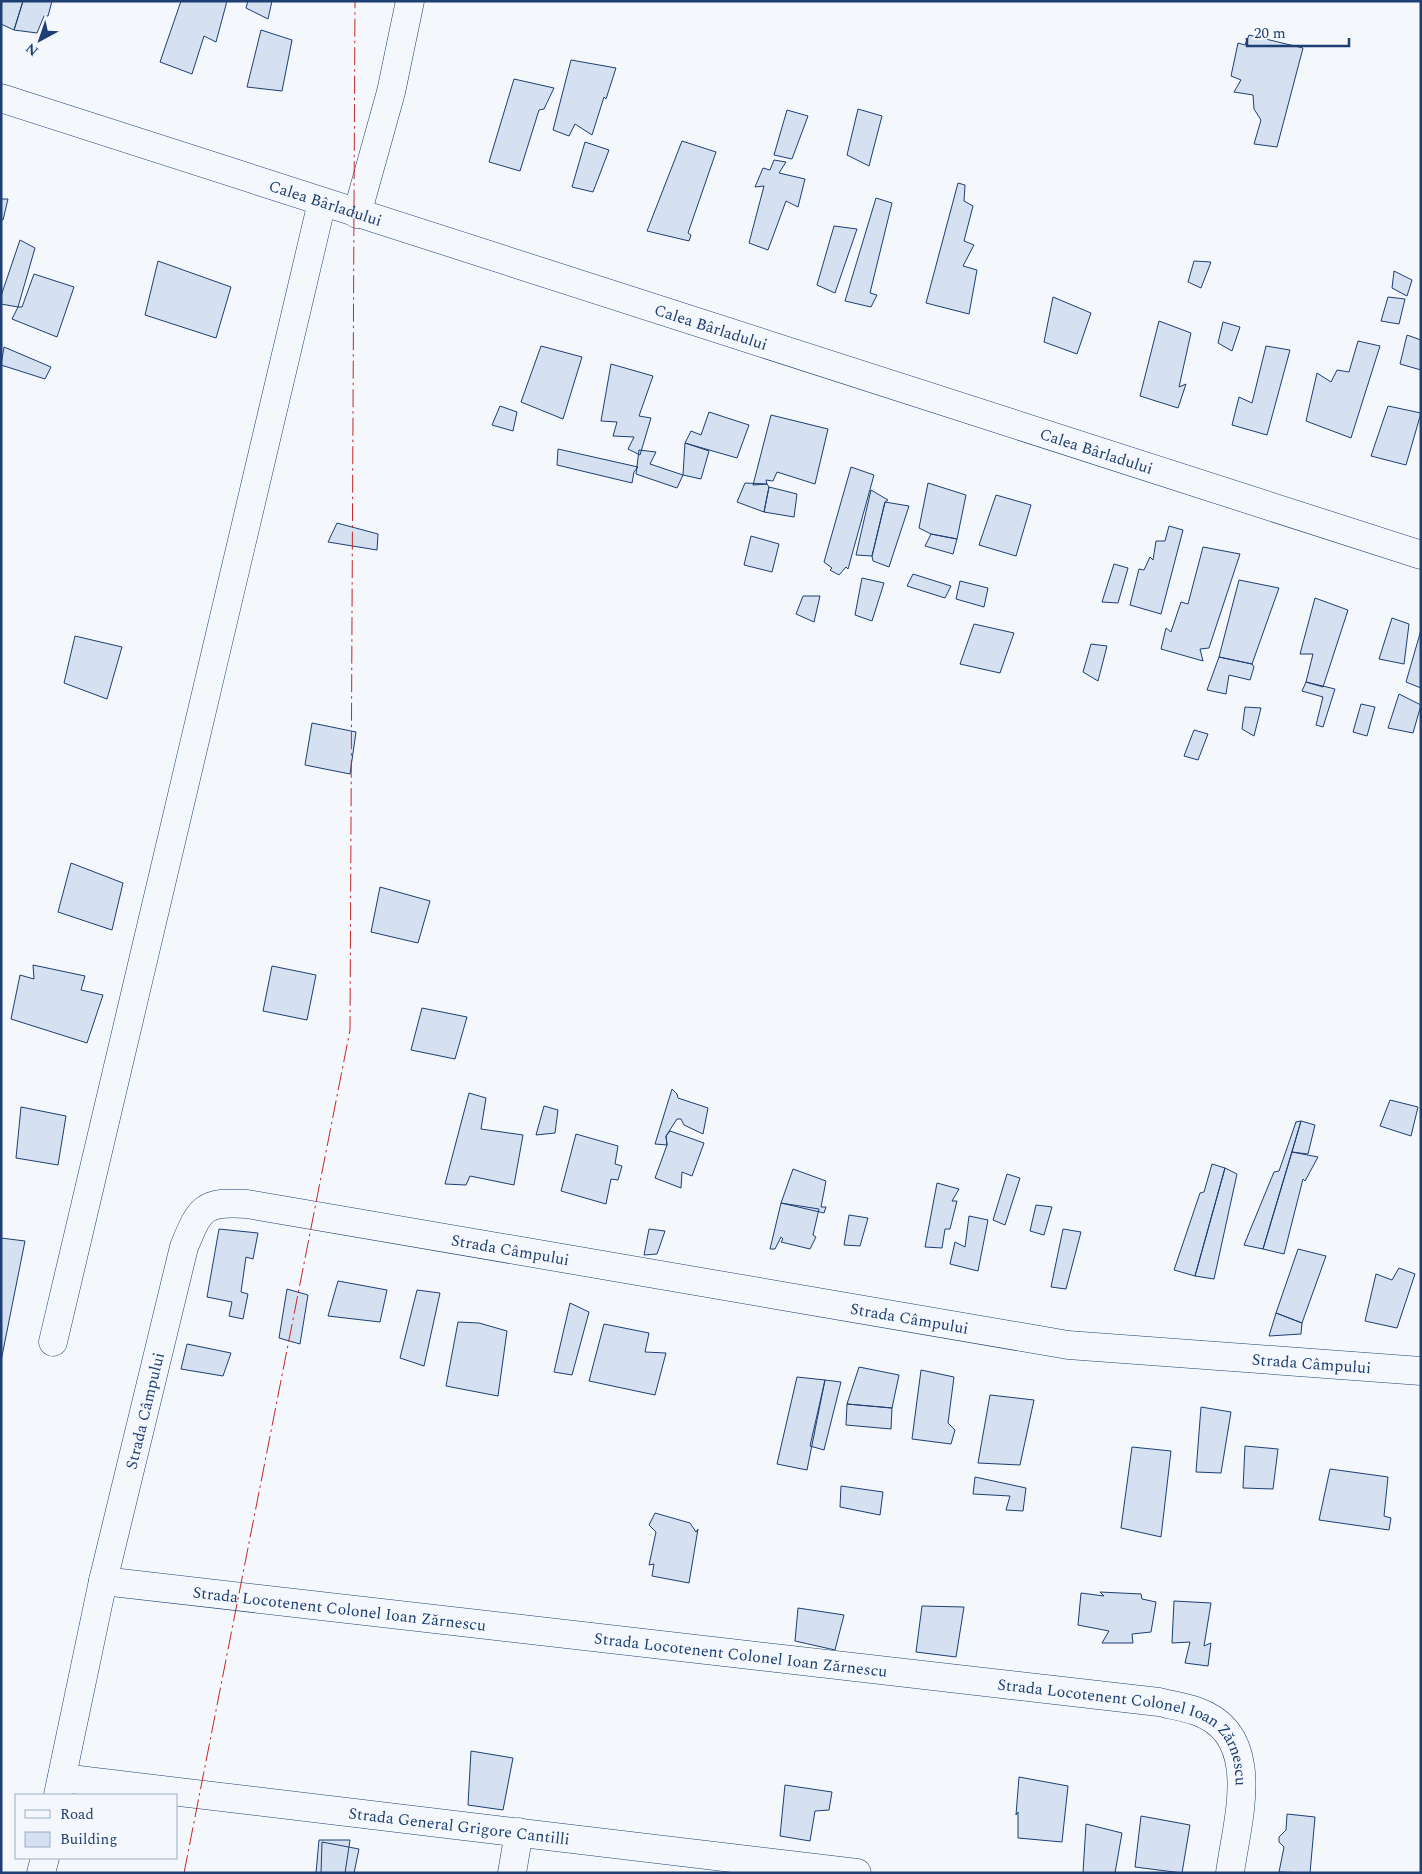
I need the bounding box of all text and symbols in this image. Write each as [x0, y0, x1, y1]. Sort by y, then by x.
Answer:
north arrow [15, 15, 65, 65]
scale bar [1247, 15, 1350, 47]
text: 20 m [1254, 22, 1286, 45]
text: N [21, 38, 43, 61]
street label: Calea Bârladului [266, 174, 385, 233]
street label: Calea Bârladului [651, 298, 771, 357]
street label: Calea Bârladului [1037, 422, 1156, 481]
street label: Strada Câmpului [449, 1228, 571, 1272]
street label: Strada Câmpului [848, 1297, 970, 1341]
street label: Strada Câmpului [1251, 1348, 1372, 1380]
street label: Strada Câmpului [120, 1350, 171, 1472]
street label: Strada Locotenent Colonel Ioan Zărnescu [191, 1580, 487, 1638]
street label: Strada Locotenent Colonel Ioan Zărnescu [593, 1626, 889, 1684]
street label: Strada Locotenent Colonel Ioan Zărnescu [996, 1673, 1253, 1786]
legend [15, 1794, 178, 1859]
street label: Strada General Grigore Cantilli [347, 1801, 571, 1852]
text: Road [60, 1803, 94, 1826]
text: Building [60, 1828, 117, 1851]

